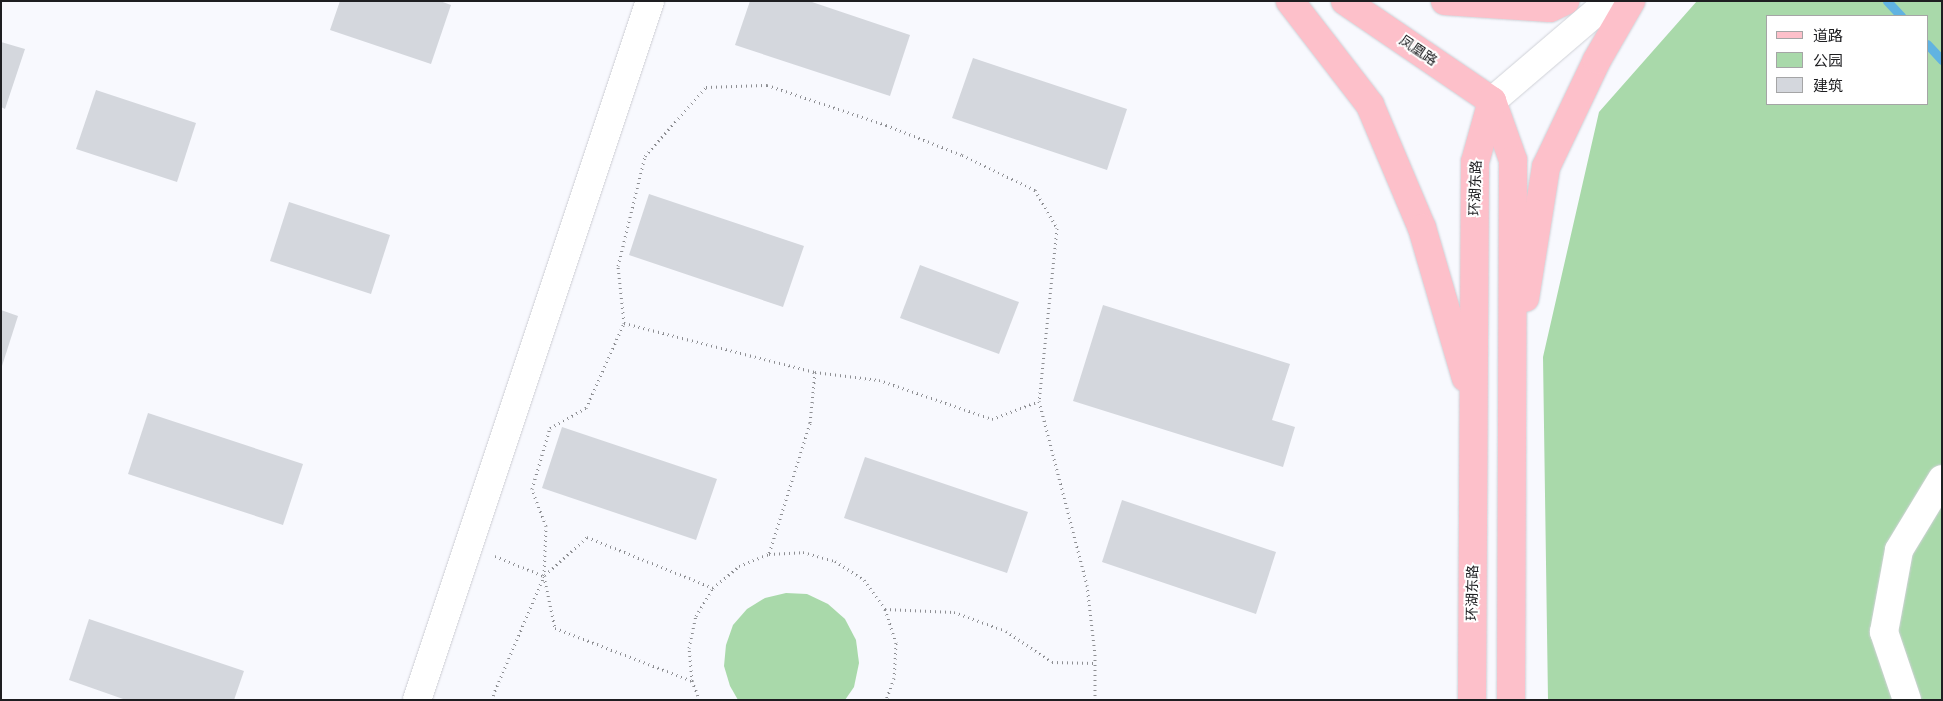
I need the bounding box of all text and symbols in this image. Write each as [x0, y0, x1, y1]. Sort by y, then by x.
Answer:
legend [1766, 15, 1928, 105]
text: 道路 [1813, 27, 1843, 45]
street label: 凤凰路 [1396, 32, 1440, 70]
text: 公园 [1813, 52, 1843, 70]
text: 建筑 [1813, 77, 1843, 95]
street label: 环湖东路 [1467, 160, 1485, 216]
street label: 环湖东路 [1464, 565, 1482, 621]

